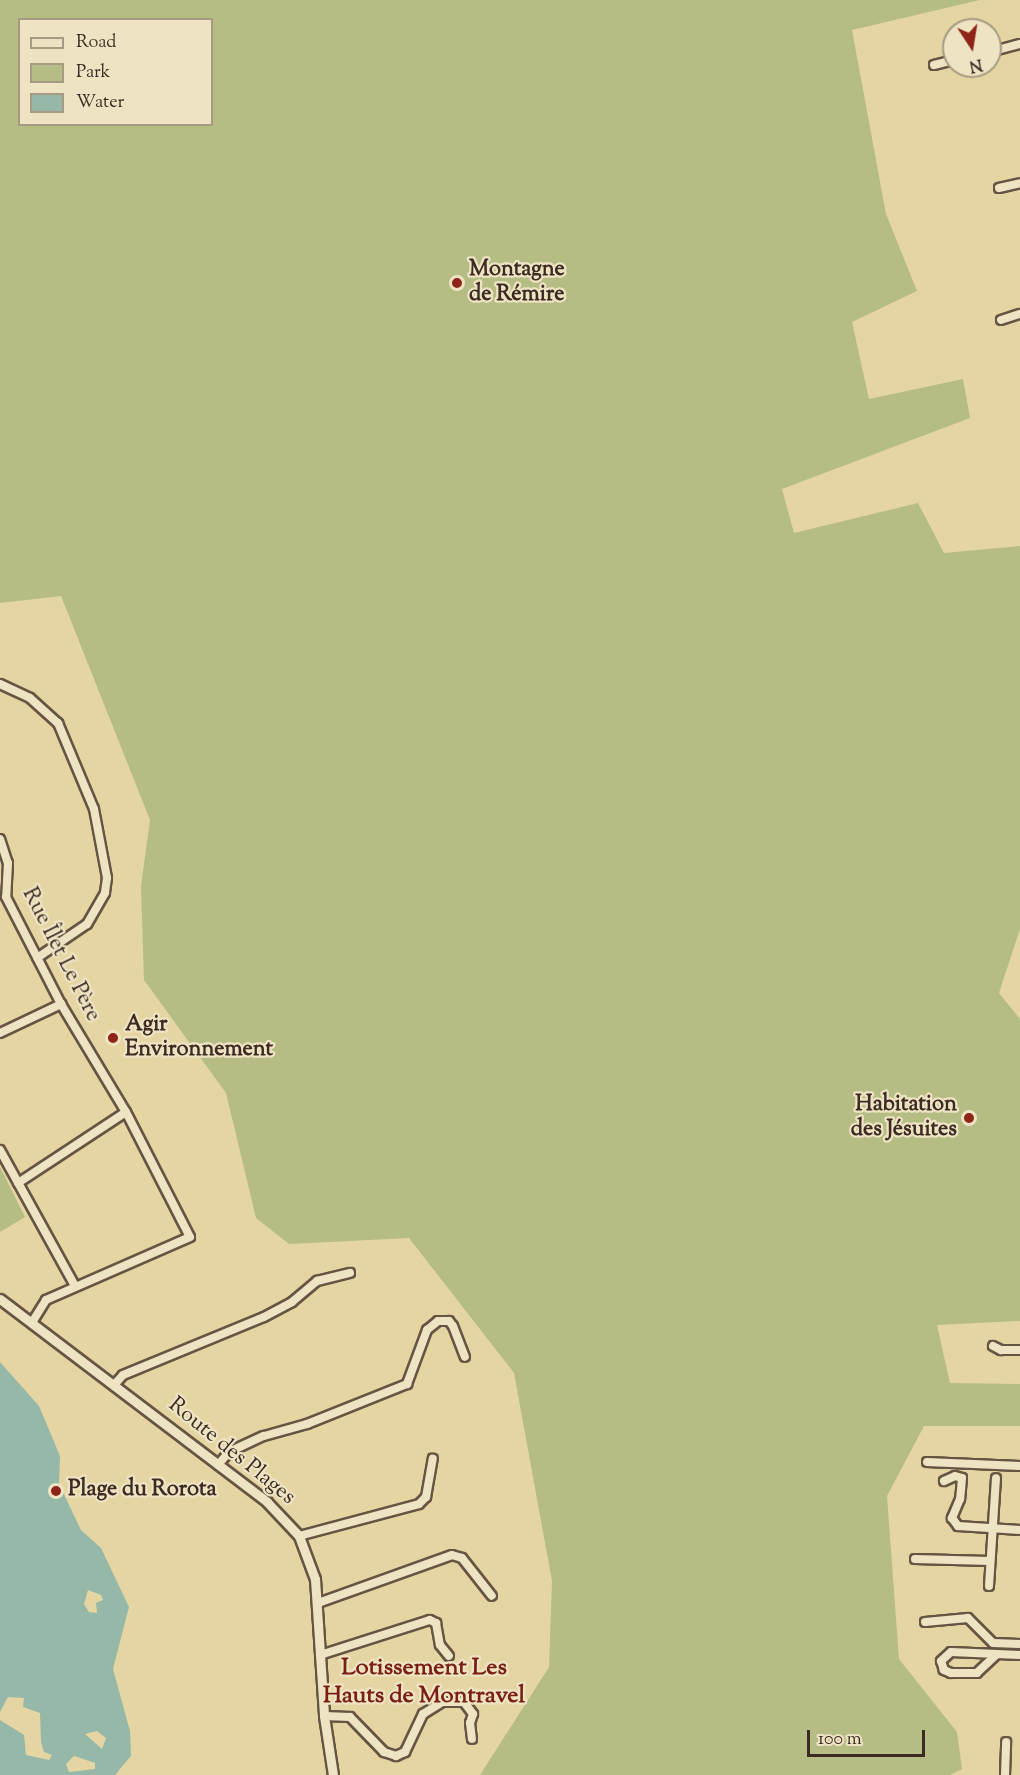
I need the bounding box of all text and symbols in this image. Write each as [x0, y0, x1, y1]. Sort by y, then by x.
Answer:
legend [18, 18, 213, 126]
north arrow [942, 18, 1002, 78]
text: Road [76, 30, 116, 56]
text: N [967, 52, 984, 77]
text: Park [76, 60, 110, 86]
text: Water [76, 90, 124, 116]
place label: Montagne de Rémire [469, 257, 565, 308]
marker: Montagne de Rémire [450, 276, 464, 290]
street label: Rue Îlet Le Père [15, 884, 105, 1026]
place label: Agir Environnement [125, 1012, 273, 1064]
marker: Agir Environnement [106, 1031, 120, 1045]
place label: Habitation des Jésuites [851, 1092, 957, 1144]
marker: Habitation des Jésuites [962, 1111, 976, 1125]
street label: Route des Plages [162, 1393, 300, 1511]
place label: Plage du Rorota [68, 1478, 217, 1504]
marker: Plage du Rorota [49, 1484, 63, 1498]
district label: Lotissement Les Hauts de Montravel [323, 1655, 525, 1711]
scale bar [810, 1718, 928, 1756]
text: 100 m [818, 1727, 862, 1753]

